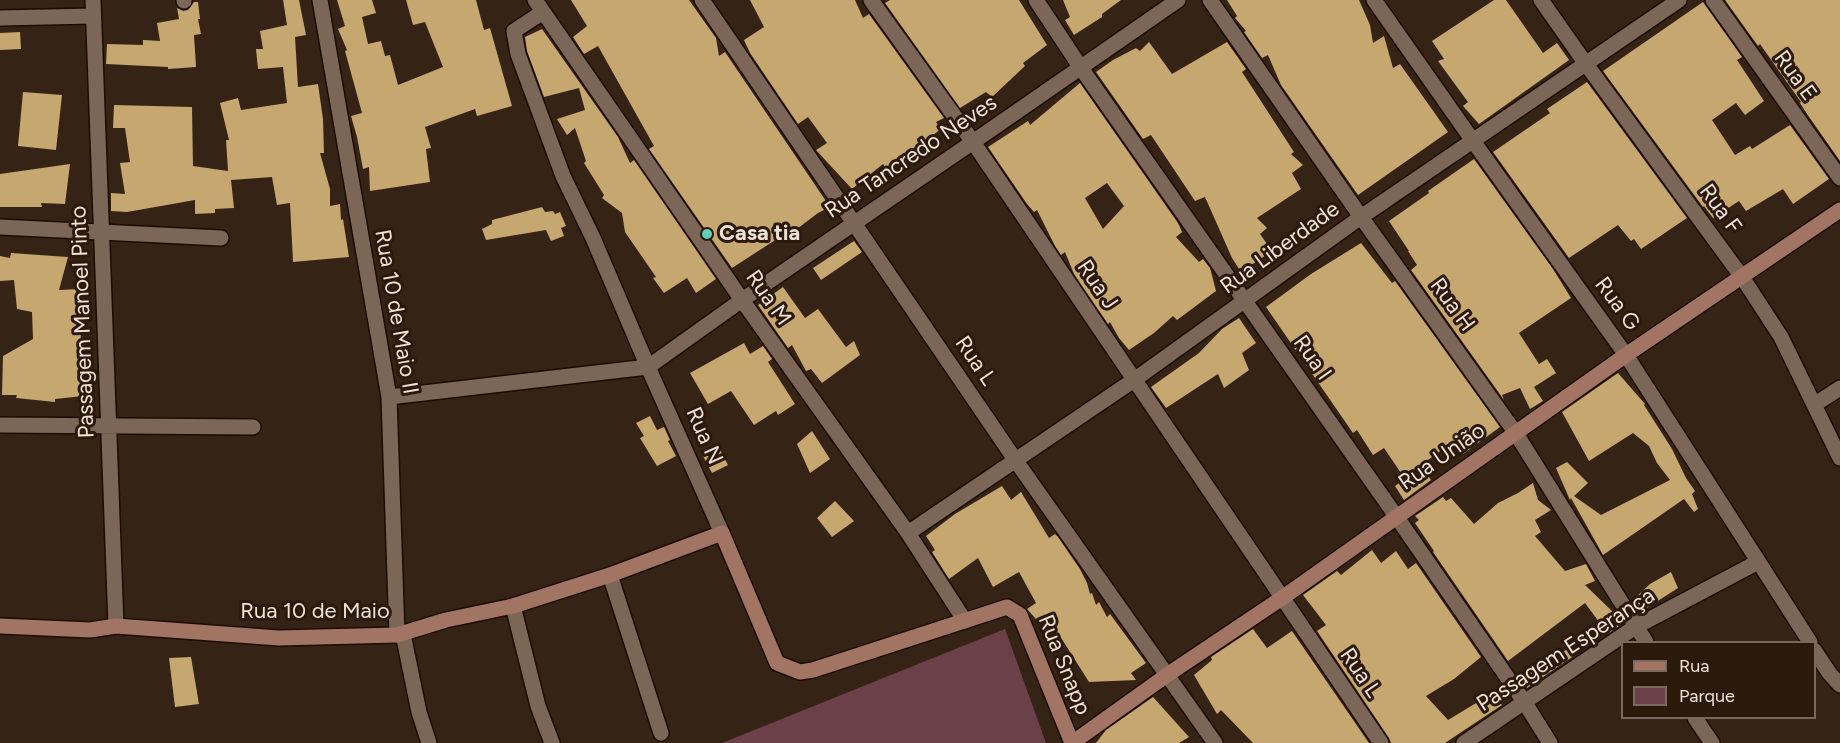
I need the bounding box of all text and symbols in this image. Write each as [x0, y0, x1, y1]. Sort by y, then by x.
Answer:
street label: Rua E [1768, 46, 1822, 106]
street label: Rua Tancredo Neves [820, 90, 1002, 224]
street label: Rua F [1693, 179, 1747, 239]
street label: Rua Liberdade [1215, 196, 1345, 300]
street label: Passagem Manoel Pinto [66, 205, 100, 439]
place label: Casa tia [719, 221, 800, 247]
marker: Casa tia [700, 227, 714, 241]
street label: Rua 10 de Maio II [369, 228, 423, 396]
street label: Rua J [1071, 255, 1123, 315]
street label: Rua M [740, 265, 796, 331]
street label: Rua G [1589, 272, 1645, 336]
street label: Rua H [1424, 273, 1480, 337]
street label: Rua I [1287, 330, 1337, 386]
street label: Rua L [949, 331, 1001, 391]
street label: Rua N [680, 403, 728, 469]
street label: Rua União [1394, 418, 1490, 496]
street label: Passagem Esperança [1472, 583, 1660, 717]
street label: Rua 10 de Maio [240, 599, 390, 625]
street label: Rua Snapp [1032, 611, 1096, 719]
legend [1621, 641, 1816, 719]
street label: Rua L [1334, 643, 1386, 703]
text: Rua [1679, 655, 1710, 677]
text: Parque [1679, 685, 1735, 707]

